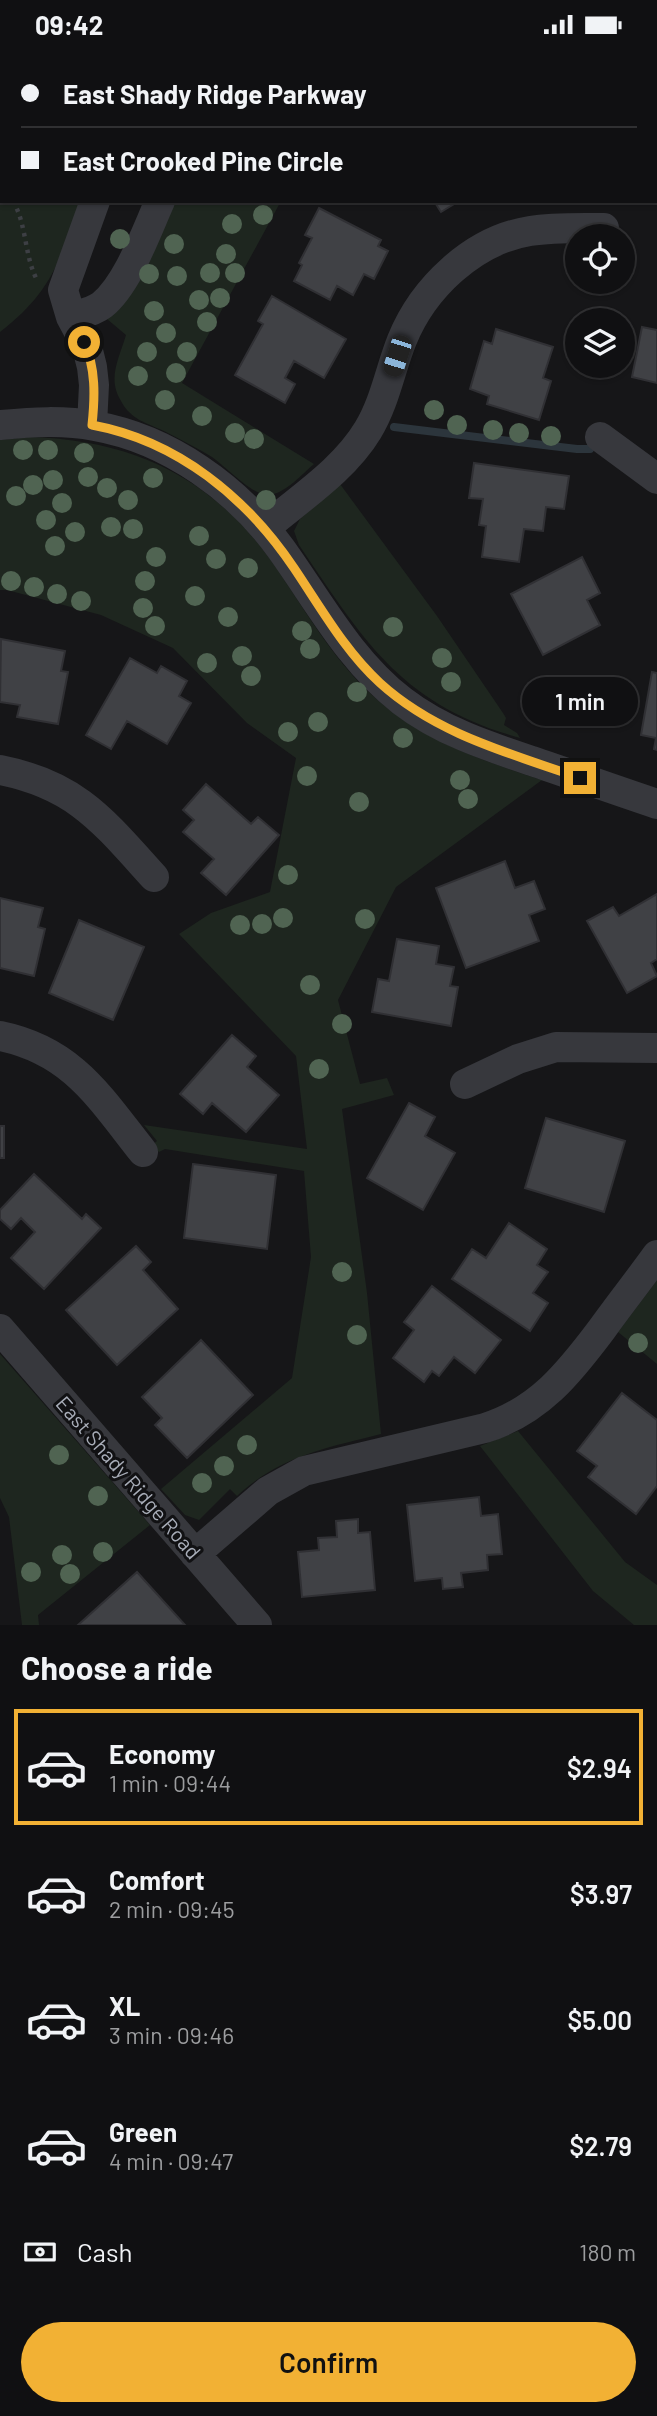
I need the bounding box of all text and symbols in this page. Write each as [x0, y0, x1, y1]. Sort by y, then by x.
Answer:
text: 09:42 [35, 9, 103, 40]
text: East Shady Ridge Parkway [63, 78, 367, 109]
text: East Crooked Pine Circle [63, 145, 343, 176]
map controls [565, 224, 635, 378]
button: locate [565, 224, 635, 294]
button: layers [565, 308, 635, 378]
route start [68, 326, 100, 358]
car [381, 333, 414, 379]
callout: 1 min [522, 677, 638, 725]
text: 1 min [555, 687, 605, 715]
route end [564, 762, 596, 794]
street label: East Shady Ridge Road [51, 1390, 207, 1564]
text: Choose a ride [21, 1648, 213, 1686]
icon: car [25, 1736, 88, 1799]
text: Economy [109, 1738, 215, 1769]
text: $2.94 [567, 1752, 632, 1783]
text: 1 min · 09:44 [109, 1769, 231, 1797]
icon: car [25, 1862, 88, 1925]
text: Comfort [109, 1864, 205, 1895]
text: $3.97 [570, 1878, 632, 1909]
text: 2 min · 09:45 [109, 1895, 235, 1923]
icon: car [25, 1988, 88, 2051]
text: XL [109, 1990, 140, 2021]
text: $5.00 [568, 2004, 632, 2035]
text: 3 min · 09:46 [109, 2021, 234, 2049]
icon: car [25, 2114, 88, 2177]
text: Green [109, 2116, 177, 2147]
text: $2.79 [569, 2130, 632, 2161]
text: 4 min · 09:47 [109, 2147, 233, 2175]
icon: cash [21, 2233, 59, 2271]
text: Cash [77, 2236, 132, 2267]
text: 180 m [579, 2238, 636, 2266]
button: Confirm [21, 2322, 636, 2402]

